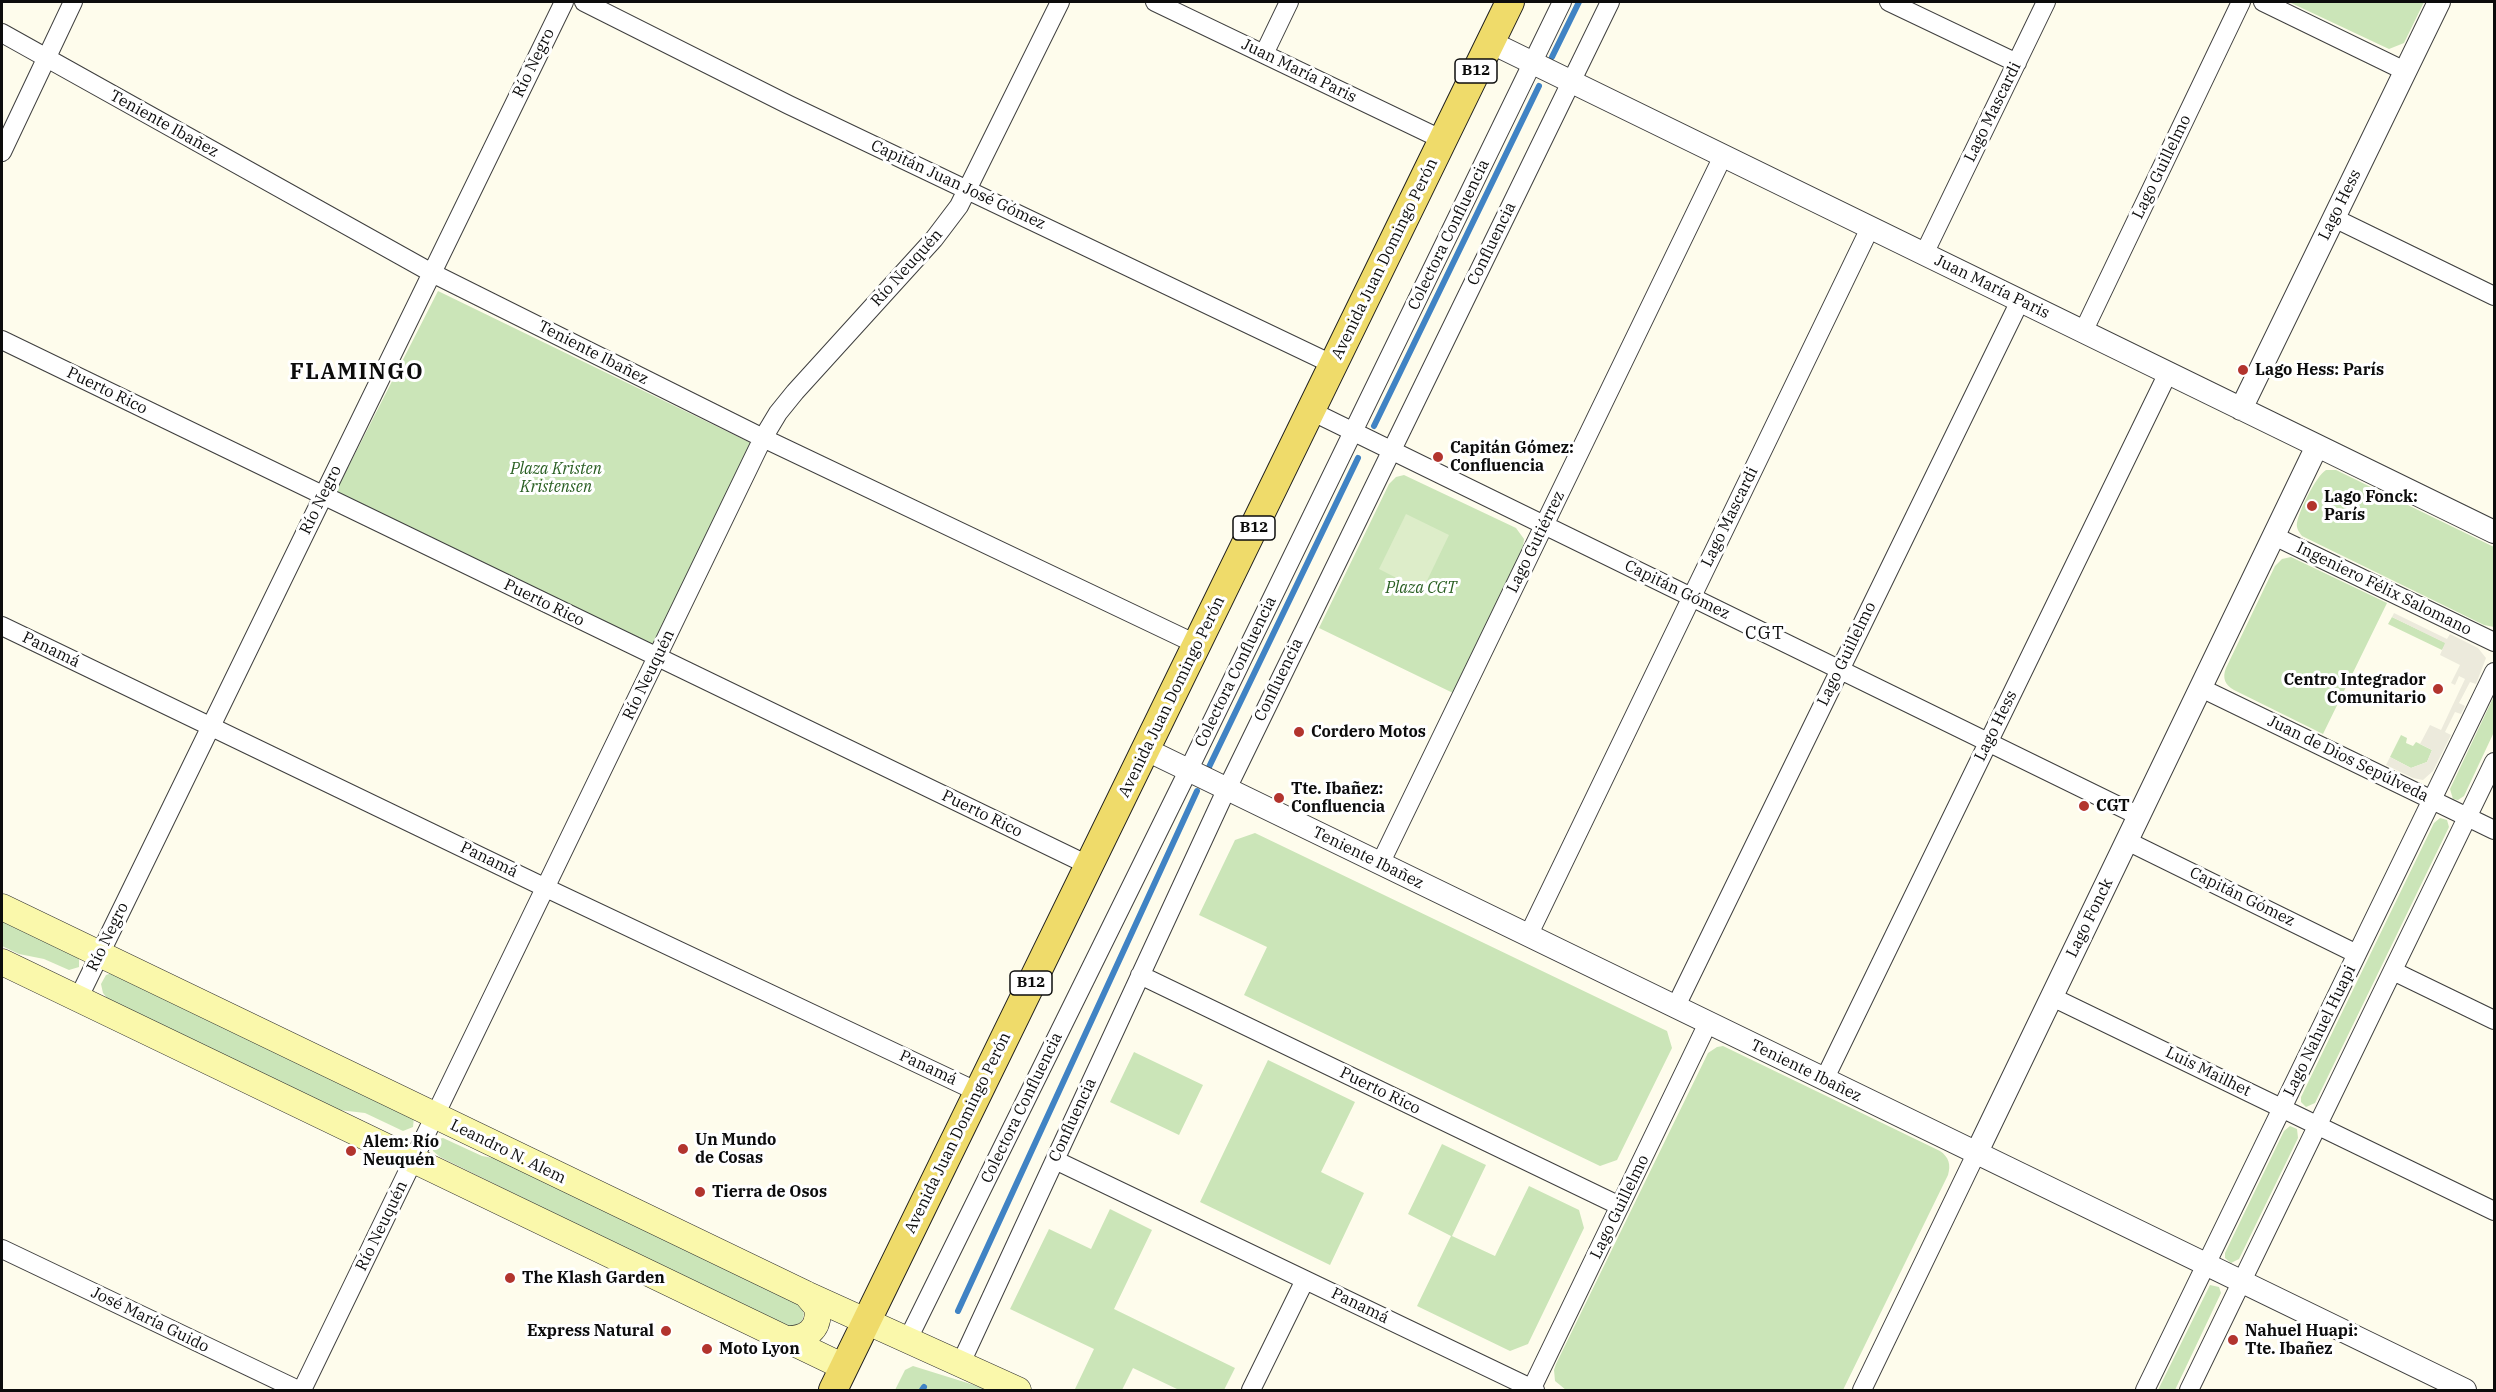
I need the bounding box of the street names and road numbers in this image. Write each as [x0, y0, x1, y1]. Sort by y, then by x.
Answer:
street label: Río Negro [509, 25, 559, 101]
street label: Juan María Paris [1238, 35, 1360, 107]
road number: B12 [1455, 59, 1497, 83]
street label: Lago Mascardi [1961, 59, 2025, 165]
street label: Teniente Ibañez [106, 86, 222, 162]
street label: Lago Guillelmo [2129, 112, 2195, 222]
street label: Capitán Juan José Gómez [868, 136, 1048, 234]
street label: Avenida Juan Domingo Perón [1328, 155, 1442, 363]
street label: Colectora Confluencia [1404, 156, 1494, 314]
street label: Lago Hess [2315, 167, 2365, 243]
street label: Confluencia [1464, 199, 1520, 289]
street label: Río Neuquén [867, 225, 947, 311]
street label: Juan María Paris [1931, 251, 2053, 323]
street label: Teniente Ibañez [535, 317, 651, 389]
street label: Puerto Rico [64, 363, 150, 419]
street label: Río Negro [296, 462, 346, 538]
street label: Lago Mascardi [1698, 464, 1762, 570]
street label: Lago Gutiérrez [1503, 488, 1569, 596]
road number: B12 [1233, 516, 1275, 540]
street label: Ingeniero Félix Salomano [2293, 538, 2475, 640]
street label: Capitán Gómez [1621, 556, 1733, 624]
street label: Puerto Rico [501, 575, 587, 631]
street label: Avenida Juan Domingo Perón [1115, 593, 1229, 801]
street label: Colectora Confluencia [1191, 593, 1281, 751]
street label: Lago Guillelmo [1814, 599, 1880, 709]
street label: Río Neuquén [619, 627, 679, 723]
street label: Panamá [19, 628, 83, 672]
street label: Confluencia [1251, 635, 1307, 725]
street label: Lago Hess [1971, 688, 2021, 764]
street label: Juan de Dios Sepúlveda [2264, 712, 2432, 806]
street label: Puerto Rico [939, 786, 1025, 842]
street label: Teniente Ibañez [1309, 823, 1427, 893]
street label: Panamá [457, 838, 521, 882]
street label: Capitán Gómez [2186, 863, 2298, 931]
street label: Lago Fonck [2063, 875, 2117, 961]
street label: Río Negro [83, 899, 133, 975]
street label: Lago Nahuel Huapi [2280, 962, 2360, 1100]
road number: B12 [1010, 971, 1052, 995]
street label: Avenida Juan Domingo Perón [901, 1029, 1015, 1237]
street label: Colectora Confluencia [977, 1029, 1067, 1187]
street label: Teniente Ibañez [1747, 1036, 1865, 1106]
street label: Luis Mailhet [2162, 1043, 2254, 1101]
street label: Panamá [896, 1046, 960, 1090]
street label: Puerto Rico [1337, 1063, 1423, 1119]
street label: Confluencia [1045, 1075, 1101, 1165]
street label: Leandro N. Alem [447, 1116, 569, 1188]
street label: Lago Guillelmo [1587, 1152, 1653, 1262]
street label: Río Neuquén [352, 1178, 412, 1274]
street label: José María Guido [88, 1283, 212, 1357]
street label: Panamá [1328, 1284, 1392, 1328]

